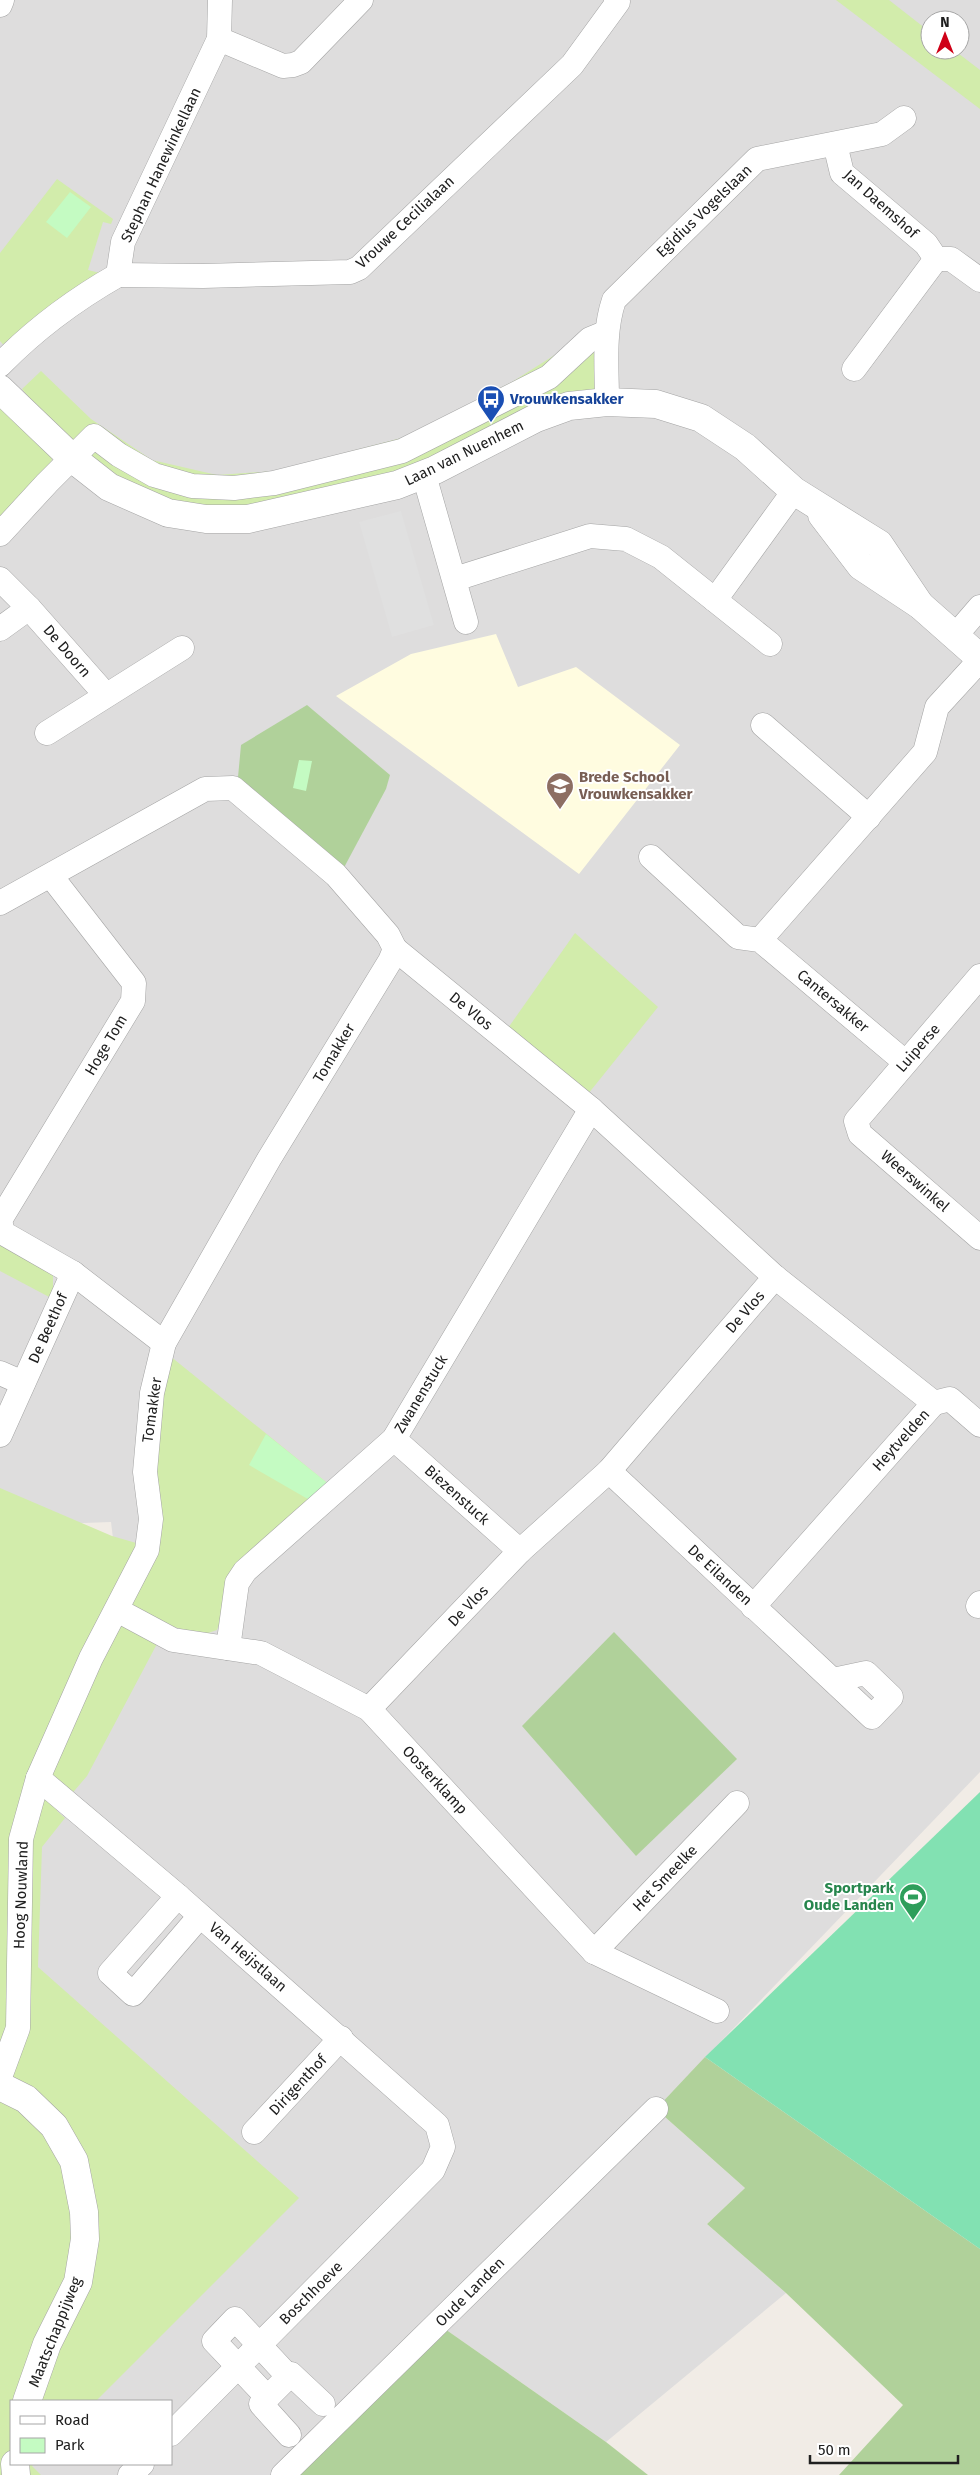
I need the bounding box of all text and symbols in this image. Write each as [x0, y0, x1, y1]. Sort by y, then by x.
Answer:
north arrow [920, 10, 970, 60]
text: N [940, 14, 950, 31]
street label: Stephan Hanewinkellaan [117, 85, 205, 245]
street label: Egidius Vogelslaan [652, 161, 756, 261]
street label: Jan Daemshof [840, 166, 923, 243]
street label: Vrouwe Cecilialaan [352, 172, 458, 272]
bus stop icon: Vrouwkensakker [476, 384, 506, 423]
place label: Vrouwkensakker [509, 390, 625, 408]
street label: Laan van Nuenhem [402, 416, 526, 490]
street label: De Doorn [39, 621, 95, 681]
place label: Brede School Vrouwkensakker [578, 768, 694, 803]
school or university icon: Brede School Vrouwkensakker [545, 771, 575, 810]
street label: Cantersakker [793, 966, 873, 1036]
street label: De Vlos [446, 988, 496, 1034]
street label: Hoge Tom [81, 1012, 131, 1078]
street label: Tomakker [309, 1020, 359, 1086]
street label: Luiperse [892, 1020, 944, 1076]
street label: Weerswinkel [877, 1146, 953, 1216]
street label: De Vlos [722, 1287, 768, 1337]
street label: De Beethof [24, 1289, 72, 1366]
street label: Zwanenstuck [391, 1351, 452, 1436]
street label: Tomakker [139, 1376, 166, 1444]
street label: Heytvelden [869, 1405, 933, 1475]
street label: Biezenstuck [421, 1461, 493, 1529]
street label: De Eilanden [684, 1541, 756, 1609]
street label: De Vlos [444, 1582, 492, 1630]
street label: Oosterklamp [399, 1742, 471, 1818]
street label: Hoog Nouwland [10, 1841, 32, 1949]
street label: Het Smeelke [629, 1841, 701, 1915]
place label: Sportpark Oude Landen [804, 1879, 895, 1914]
sports icon: Sportpark Oude Landen [898, 1882, 928, 1921]
street label: Van Heijstlaan [205, 1918, 291, 1996]
street label: Dirigenthof [265, 2050, 331, 2119]
street label: Oude Landen [432, 2254, 508, 2330]
street label: Boschhoeve [276, 2258, 346, 2328]
street label: Maatschappijweg [25, 2274, 85, 2390]
legend [10, 2400, 172, 2465]
text: Road [55, 2411, 90, 2429]
scale bar [810, 2432, 958, 2464]
text: Park [55, 2436, 85, 2454]
text: 50 m [818, 2441, 851, 2459]

